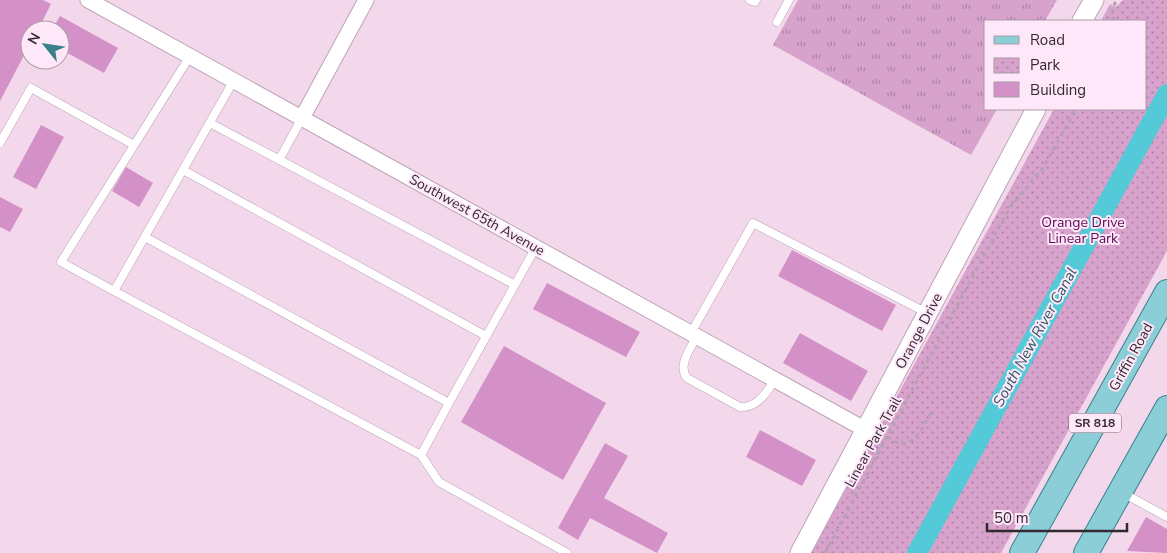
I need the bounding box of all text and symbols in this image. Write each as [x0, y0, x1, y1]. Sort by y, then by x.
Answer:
north arrow [20, 20, 70, 70]
legend [984, 20, 1147, 110]
text: N [23, 29, 45, 48]
text: Road [1030, 30, 1065, 50]
text: Park [1030, 55, 1060, 75]
text: Building [1030, 80, 1086, 100]
street label: Southwest 65th Avenue [406, 170, 548, 260]
park label: Orange Drive Linear Park [1041, 213, 1125, 248]
water label: South New River Canal [988, 264, 1082, 410]
street label: Orange Drive [891, 290, 947, 372]
street label: Griffin Road [1105, 320, 1157, 394]
street label: Linear Park Trail [840, 393, 906, 491]
road number: SR 818 [1069, 413, 1121, 432]
scale bar [987, 500, 1127, 532]
text: 50 m [994, 508, 1029, 528]

